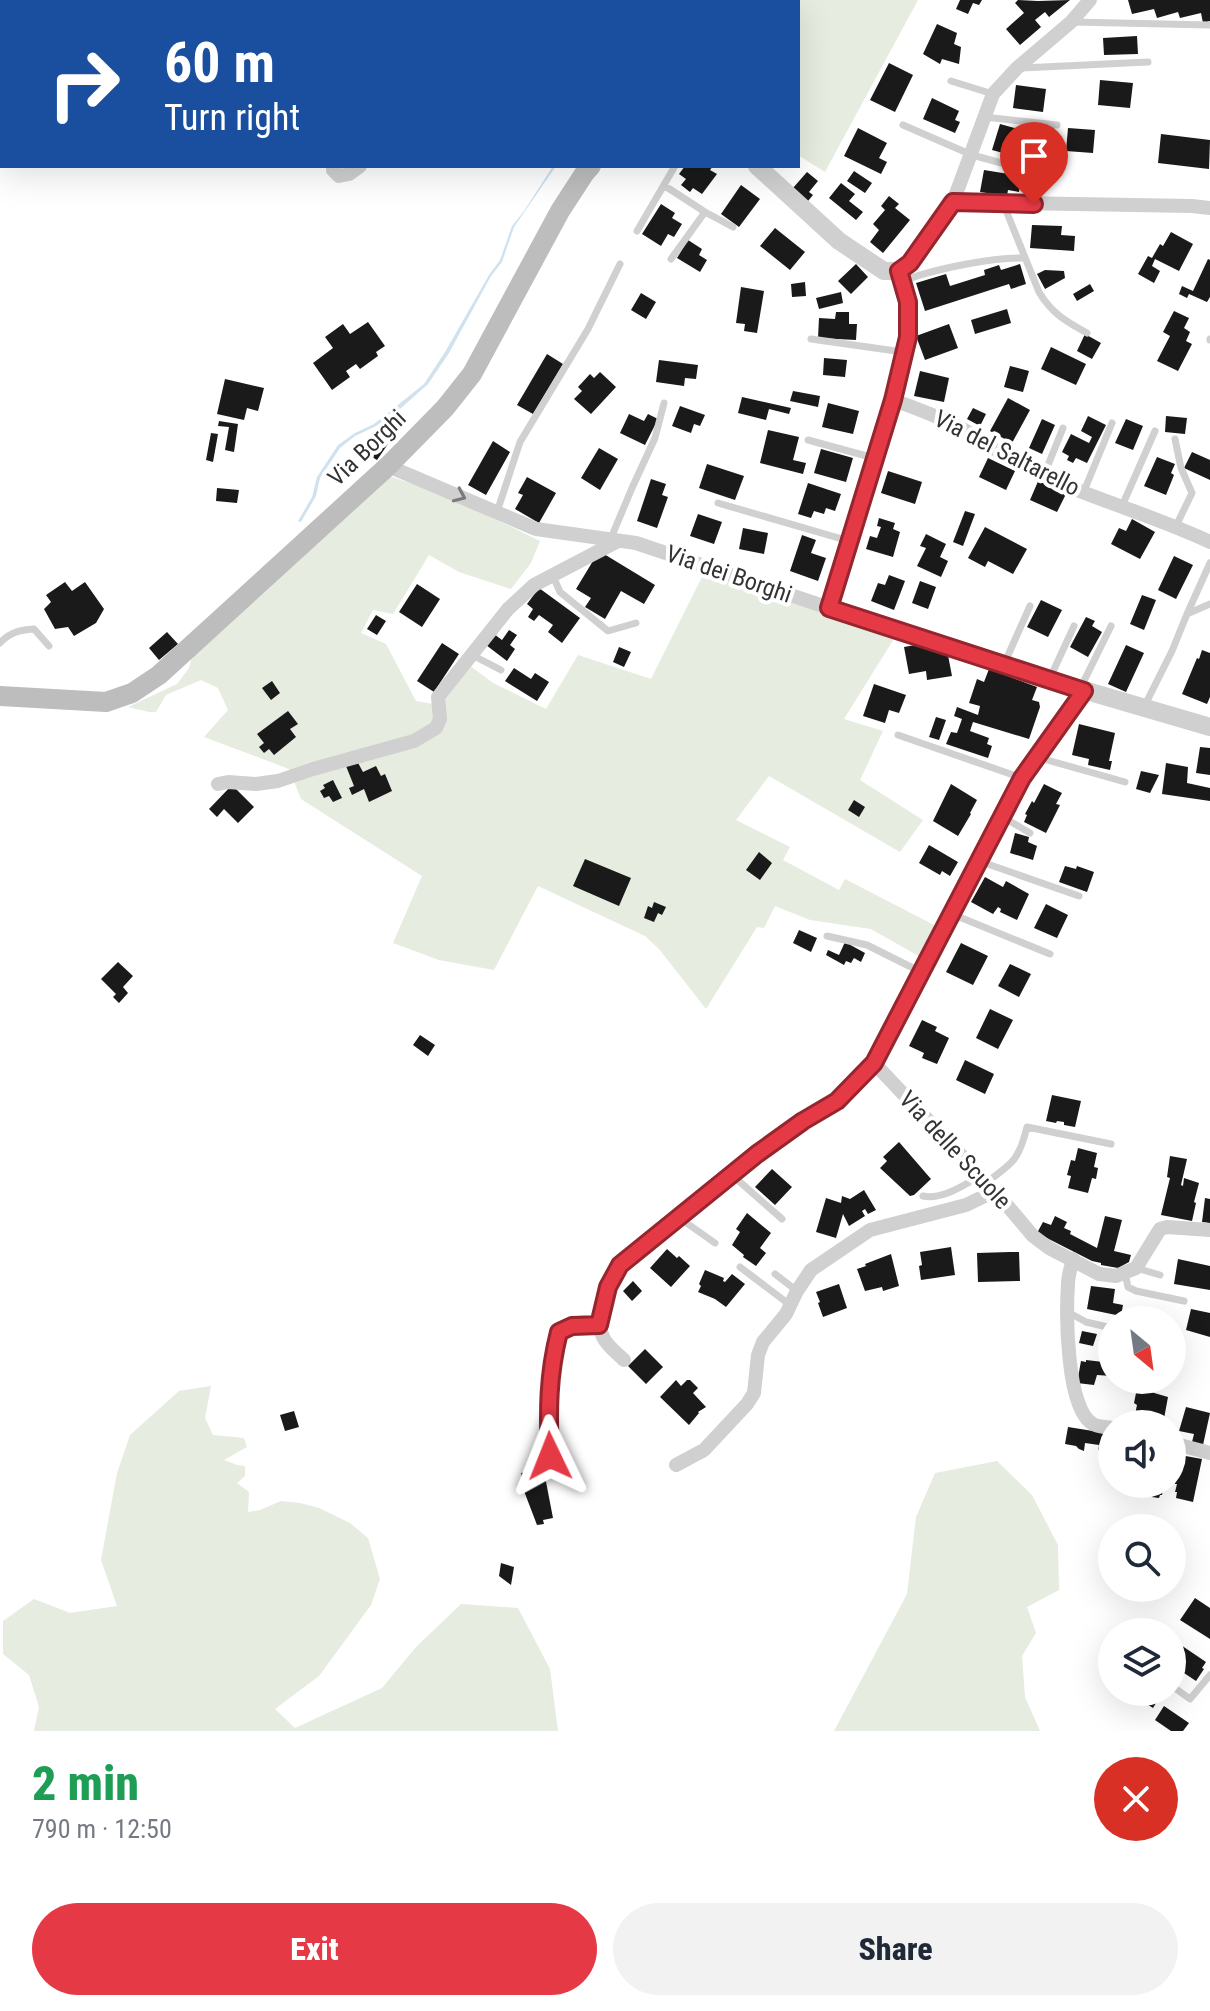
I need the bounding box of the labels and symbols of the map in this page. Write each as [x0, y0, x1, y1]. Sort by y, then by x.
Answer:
pin [1000, 122, 1068, 204]
street label: Via Borghi [322, 404, 412, 492]
street label: Via del Saltarello [930, 404, 1084, 502]
one-way arrow [451, 486, 466, 502]
street label: Via dei Borghi [662, 539, 796, 609]
street label: Via delle Scuole [893, 1085, 1017, 1215]
north arrow [1098, 1306, 1186, 1394]
position arrow [508, 1414, 592, 1498]

